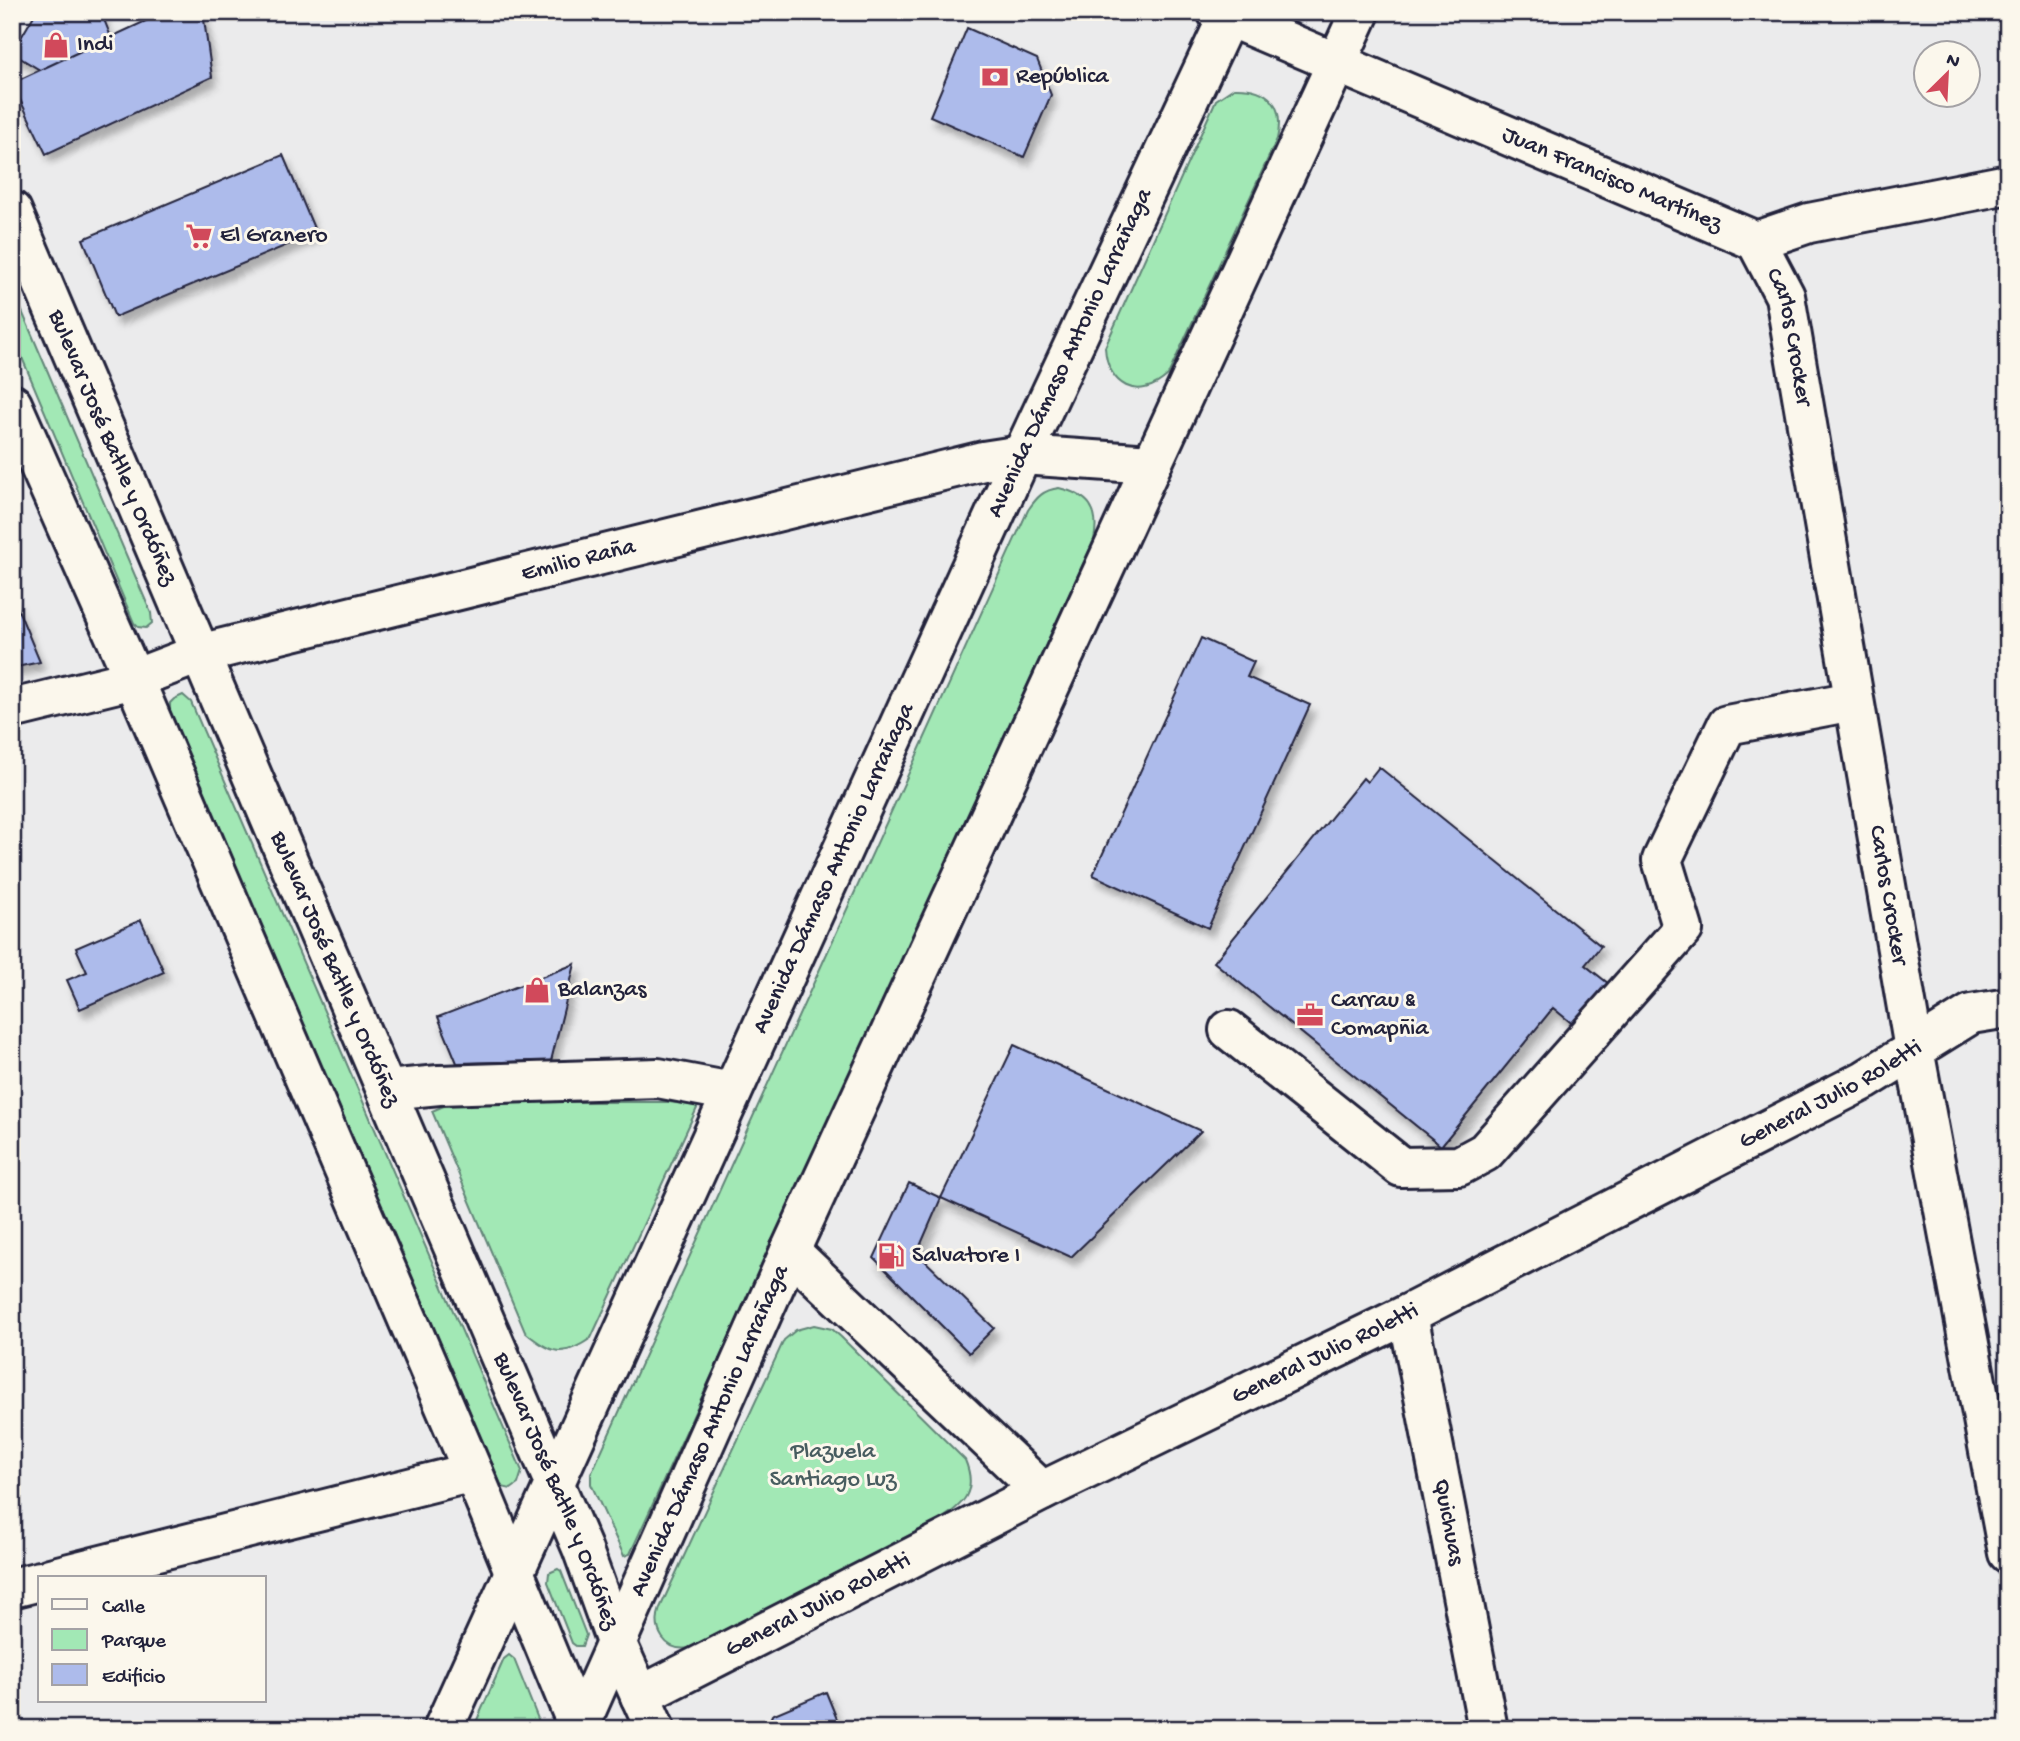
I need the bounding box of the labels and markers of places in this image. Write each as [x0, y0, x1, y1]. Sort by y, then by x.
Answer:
shop icon: Indi [41, 30, 71, 60]
place label: Indi [77, 31, 113, 60]
bank icon: República [980, 62, 1010, 92]
place label: República [1016, 63, 1109, 92]
supermarket icon: El Granero [184, 221, 214, 251]
place label: El Granero [220, 222, 328, 251]
shop icon: Balanzas [522, 975, 552, 1005]
place label: Balanzas [557, 976, 648, 1005]
place label: Carrau & Comapñia [1331, 987, 1429, 1044]
office icon: Carrau & Comapñia [1295, 1000, 1325, 1030]
fuel station icon: Salvatore I [876, 1241, 906, 1271]
place label: Salvatore I [912, 1242, 1020, 1271]

